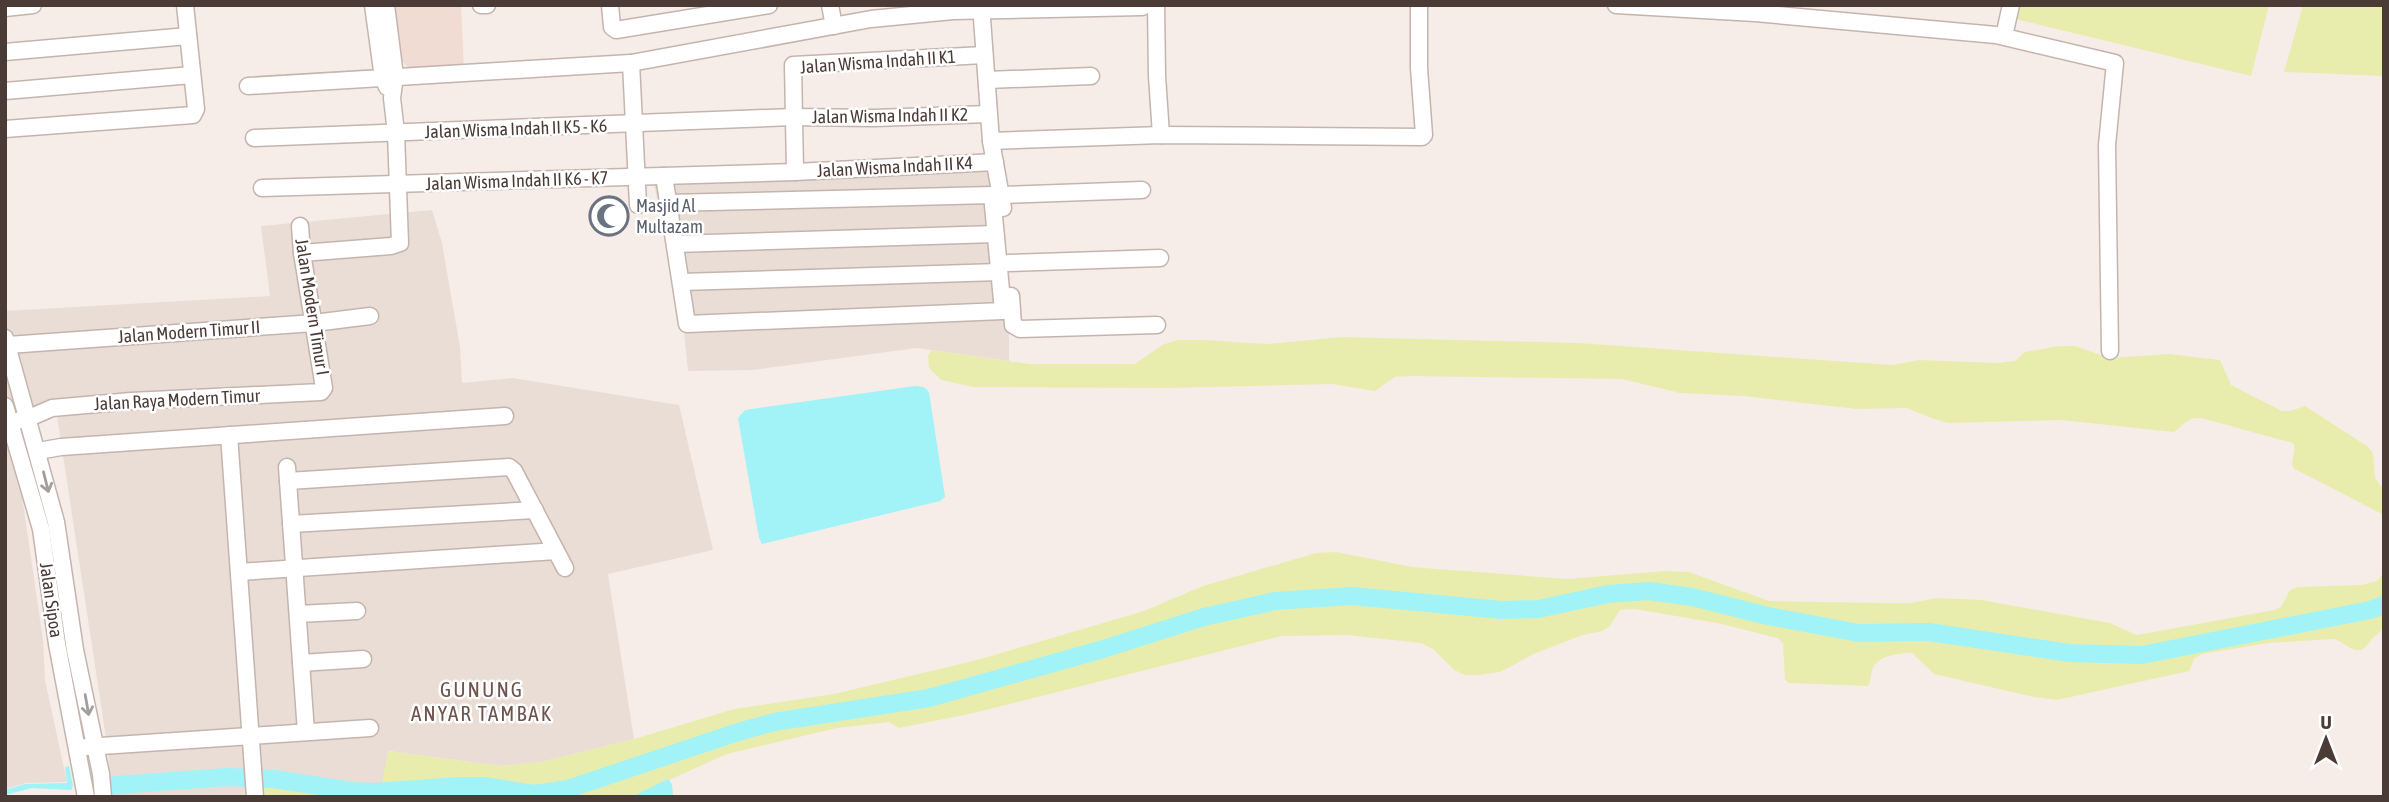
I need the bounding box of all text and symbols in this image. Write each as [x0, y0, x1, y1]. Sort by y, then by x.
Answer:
street label: Jalan Wisma Indah II K1 [799, 46, 957, 77]
street label: Jalan Wisma Indah II K2 [812, 104, 968, 127]
street label: Jalan Wisma Indah II K5 - K6 [424, 115, 608, 142]
street label: Jalan Wisma Indah II K4 [816, 152, 973, 181]
street label: Jalan Wisma Indah II K6 - K7 [425, 167, 609, 194]
mosque icon: Masjid Al Multazam [588, 195, 630, 237]
place label: Masjid Al Multazam [636, 195, 703, 237]
street label: Jalan Modern Timur I [291, 237, 334, 377]
street label: Jalan Modern Timur II [117, 316, 261, 347]
street label: Jalan Raya Modern Timur [93, 385, 261, 414]
one-way arrow [40, 470, 53, 493]
street label: Jalan Sipoa [36, 561, 67, 639]
district label: GUNUNG ANYAR TAMBAK [411, 677, 553, 725]
one-way arrow [81, 693, 94, 716]
north arrow [2291, 704, 2361, 774]
text: U [2320, 711, 2332, 733]

